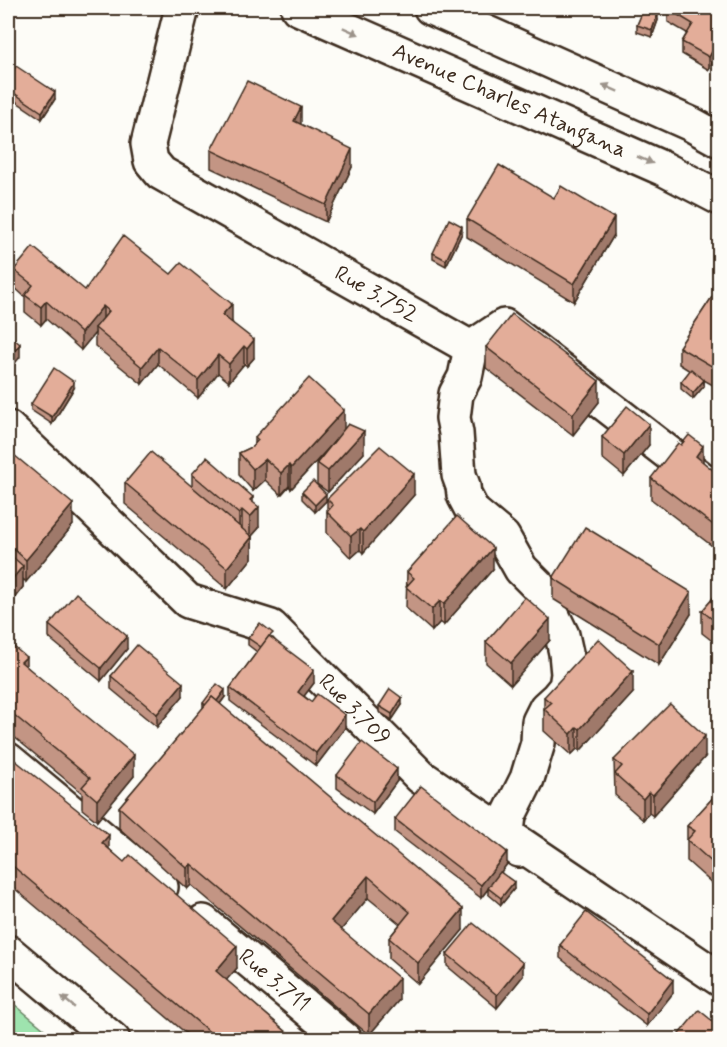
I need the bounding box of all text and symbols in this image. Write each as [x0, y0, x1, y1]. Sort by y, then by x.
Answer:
one-way arrow [343, 26, 361, 36]
street label: Avenue Charles Atangana [388, 37, 631, 165]
one-way arrow [601, 83, 618, 92]
one-way arrow [637, 155, 655, 165]
street label: Rue 3.752 [329, 260, 423, 329]
street label: Rue 3.709 [312, 668, 396, 752]
street label: Rue 3.711 [232, 943, 315, 1019]
one-way arrow [61, 996, 76, 1009]

